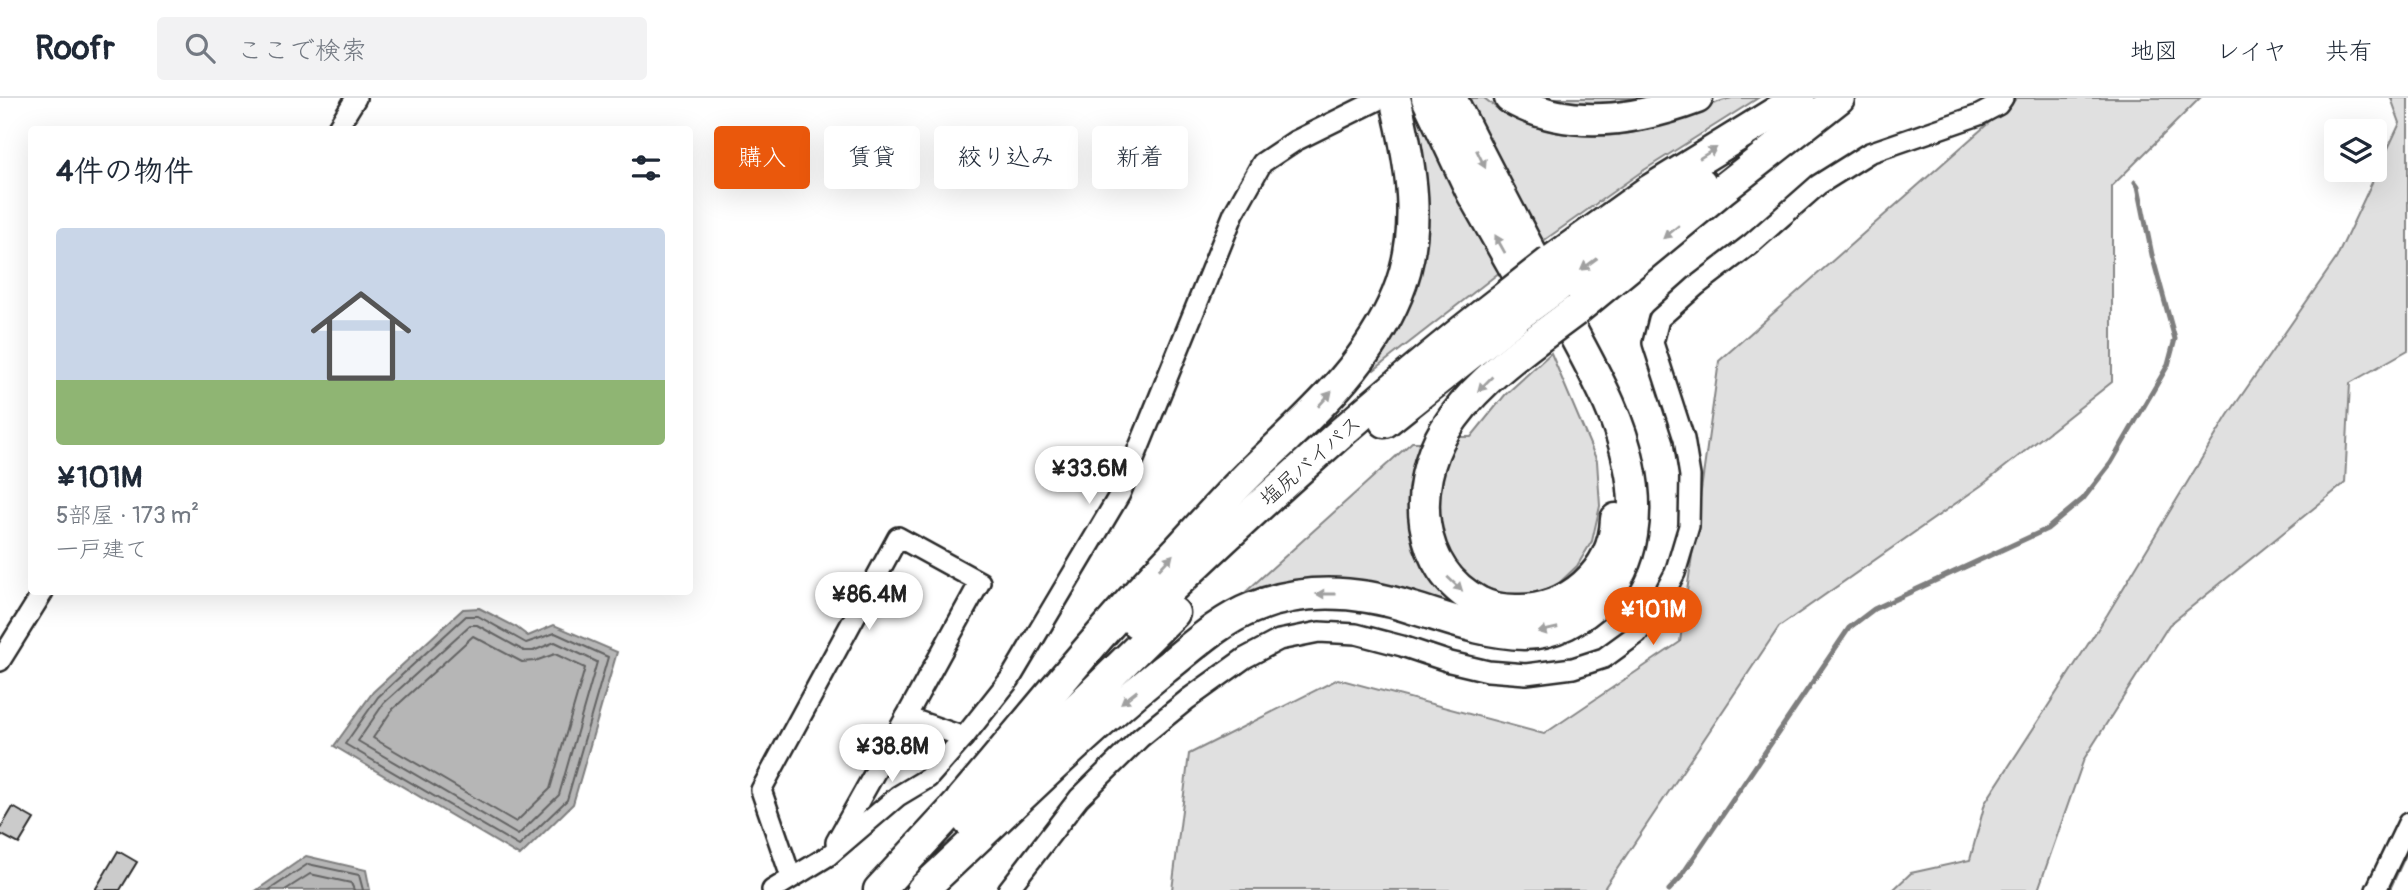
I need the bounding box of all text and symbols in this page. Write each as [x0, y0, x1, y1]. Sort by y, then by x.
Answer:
search box [157, 17, 647, 80]
text: Roofr [35, 28, 115, 69]
icon: search [181, 29, 219, 67]
text: ここで検索 [237, 35, 367, 67]
text: 地図 [2130, 37, 2178, 66]
text: レイヤ [2216, 37, 2287, 66]
text: 共有 [2325, 37, 2373, 66]
map controls [2324, 119, 2387, 182]
button: layers [2324, 119, 2387, 182]
chip: 購入 [714, 126, 810, 189]
chip: 賃貸 [824, 126, 920, 189]
chip: 絞り込み [934, 126, 1078, 189]
chip: 新着 [1092, 126, 1188, 189]
one-way arrow [1698, 146, 1717, 159]
icon: filters [627, 149, 665, 187]
one-way arrow [1475, 149, 1487, 169]
text: 4件の物件 [56, 153, 193, 190]
one-way arrow [1662, 224, 1679, 239]
one-way arrow [1494, 235, 1506, 254]
one-way arrow [1580, 257, 1598, 271]
icon: home [298, 273, 424, 399]
one-way arrow [1476, 375, 1493, 392]
one-way arrow [1317, 390, 1333, 408]
street label: 塩尻バイパス [1255, 410, 1367, 512]
pin: ¥33.6M [1032, 446, 1146, 506]
text: ¥33.6M [1051, 454, 1127, 483]
text: ¥101M [56, 459, 142, 496]
text: 5部屋 · 173 m² [56, 501, 199, 530]
text: 一戸建て [56, 535, 148, 564]
one-way arrow [1158, 553, 1174, 571]
pin: ¥86.4M [812, 573, 926, 632]
one-way arrow [1446, 575, 1463, 591]
text: ¥86.4M [831, 580, 907, 609]
one-way arrow [1314, 588, 1336, 600]
pin: ¥101M [1604, 588, 1702, 647]
text: ¥101M [1620, 595, 1686, 624]
one-way arrow [1537, 625, 1559, 636]
one-way arrow [1121, 689, 1138, 704]
pin: ¥38.8M [835, 724, 949, 784]
text: ¥38.8M [855, 732, 929, 761]

